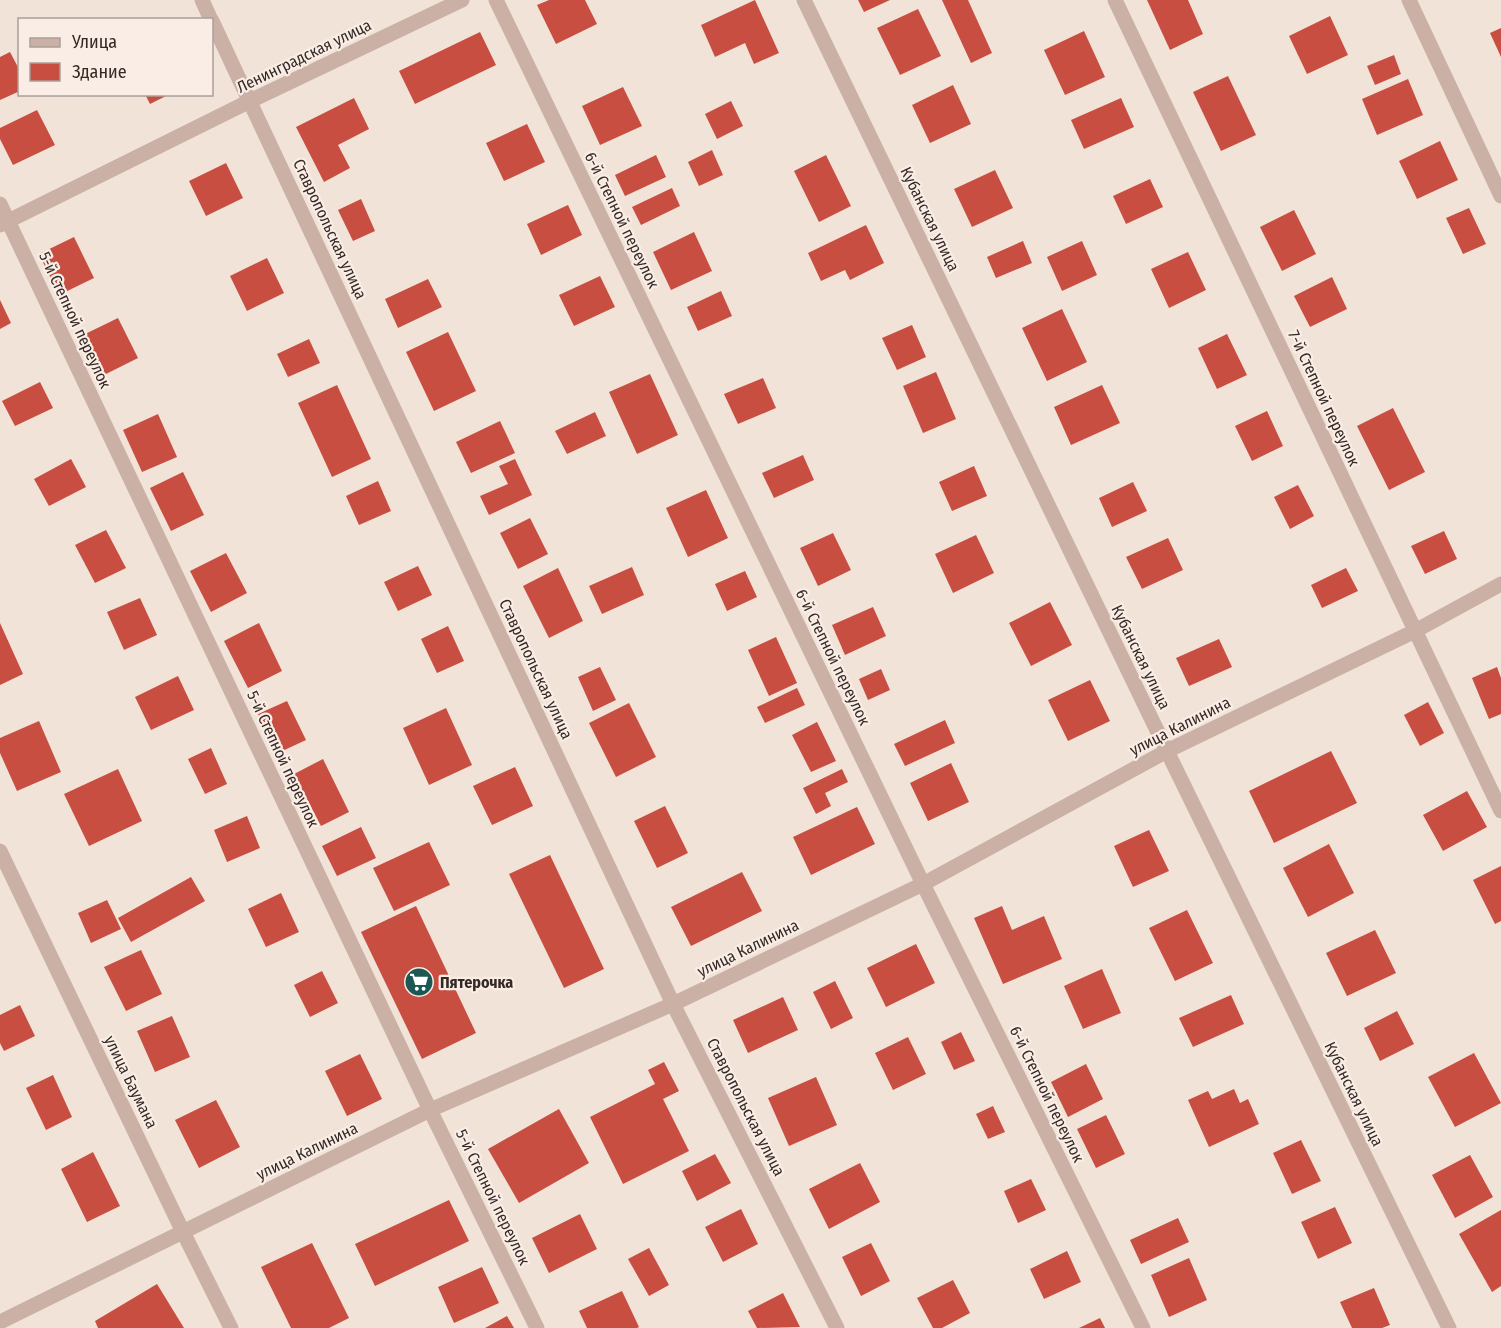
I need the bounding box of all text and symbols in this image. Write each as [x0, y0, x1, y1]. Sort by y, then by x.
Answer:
street label: Ленинградская улица [234, 15, 374, 97]
legend [18, 18, 213, 96]
text: Улица [71, 31, 117, 53]
text: Здание [72, 61, 127, 83]
street label: 6-й Степной переулок [581, 149, 663, 292]
street label: Ставропольская улица [289, 156, 371, 302]
street label: Кубанская улица [897, 164, 964, 274]
street label: 5-й Степной переулок [35, 249, 115, 392]
street label: 7-й Степной переулок [1284, 327, 1364, 469]
street label: 6-й Степной переулок [792, 586, 874, 729]
street label: Ставропольская улица [495, 596, 577, 742]
street label: Кубанская улица [1108, 602, 1175, 712]
street label: 5-й Степной переулок [243, 688, 323, 831]
street label: улица Калинина [1126, 692, 1234, 760]
street label: улица Калинина [694, 915, 802, 981]
supermarket icon: Пятерочка [403, 966, 435, 998]
place label: Пятерочка [440, 973, 513, 992]
street label: 6-й Степной переулок [1006, 1023, 1088, 1166]
street label: улица Баумана [100, 1033, 162, 1132]
street label: Ставропольская улица [703, 1035, 789, 1179]
street label: Кубанская улица [1321, 1039, 1388, 1149]
street label: улица Калинина [253, 1118, 361, 1184]
street label: 5-й Степной переулок [452, 1126, 534, 1268]

